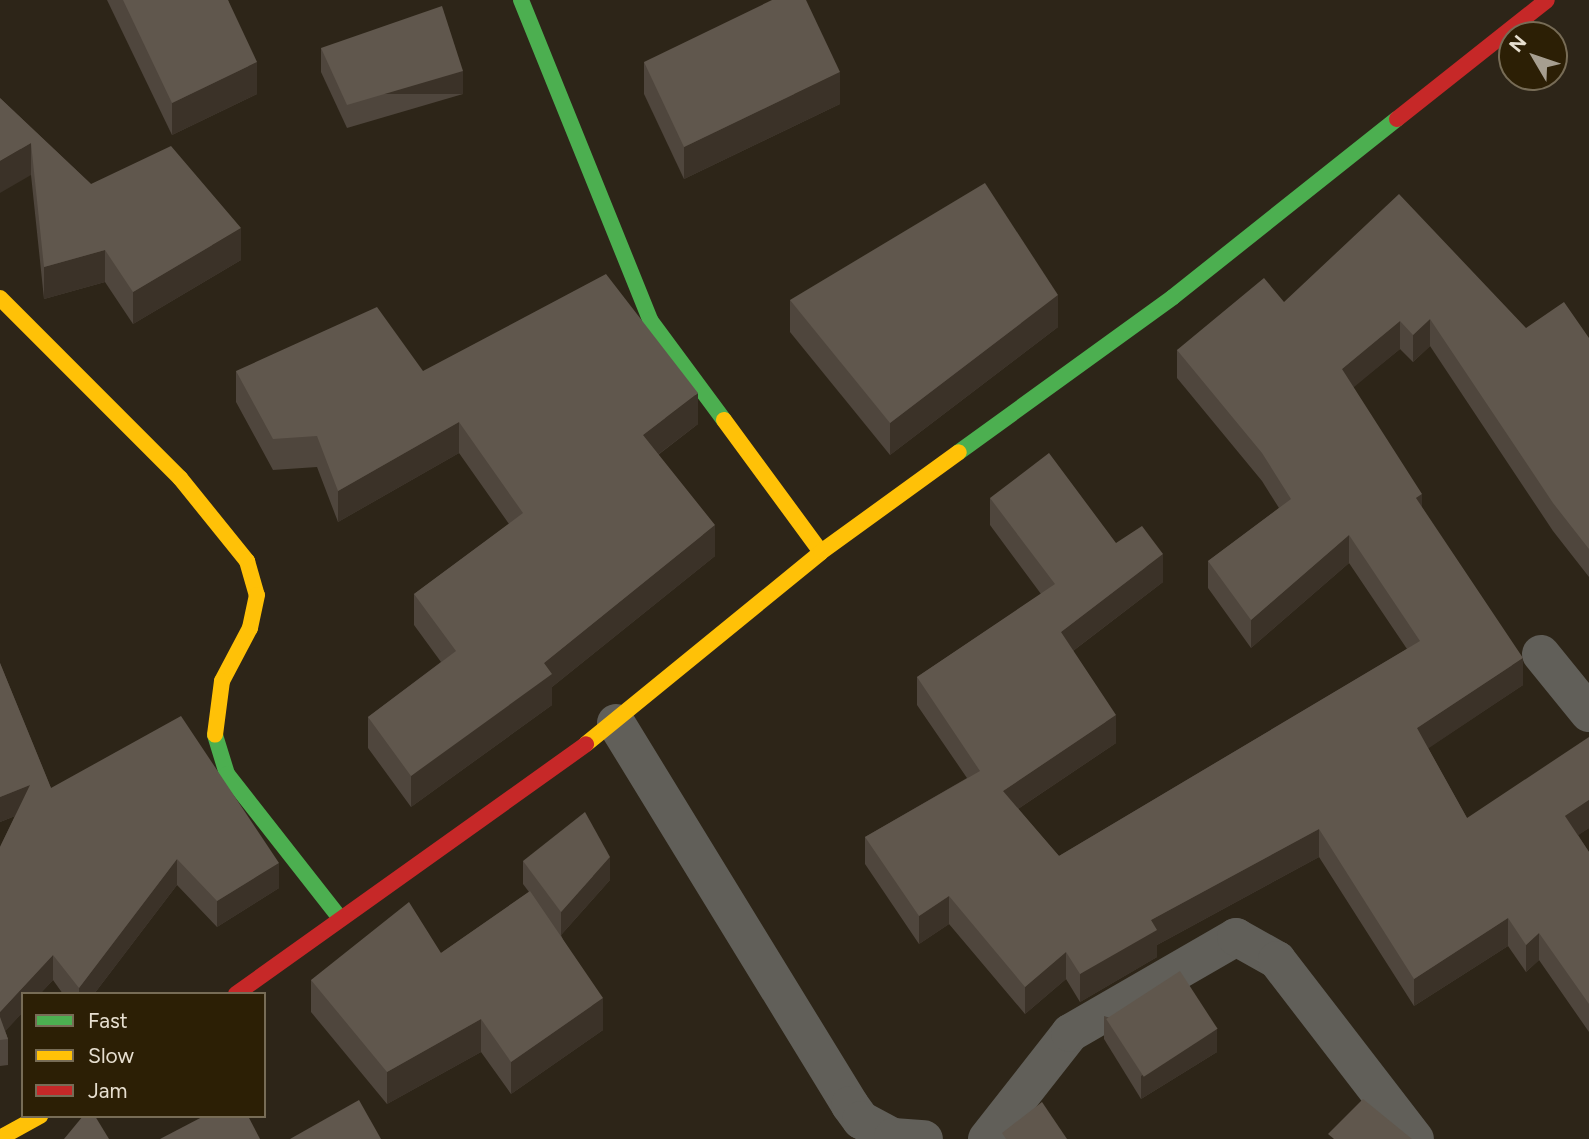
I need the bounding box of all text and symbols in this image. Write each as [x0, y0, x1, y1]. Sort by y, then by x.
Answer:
north arrow [1498, 21, 1568, 91]
text: N [1504, 31, 1531, 57]
legend [21, 992, 266, 1118]
text: Fast [88, 1008, 128, 1033]
text: Slow [88, 1043, 134, 1068]
text: Jam [88, 1078, 127, 1103]

